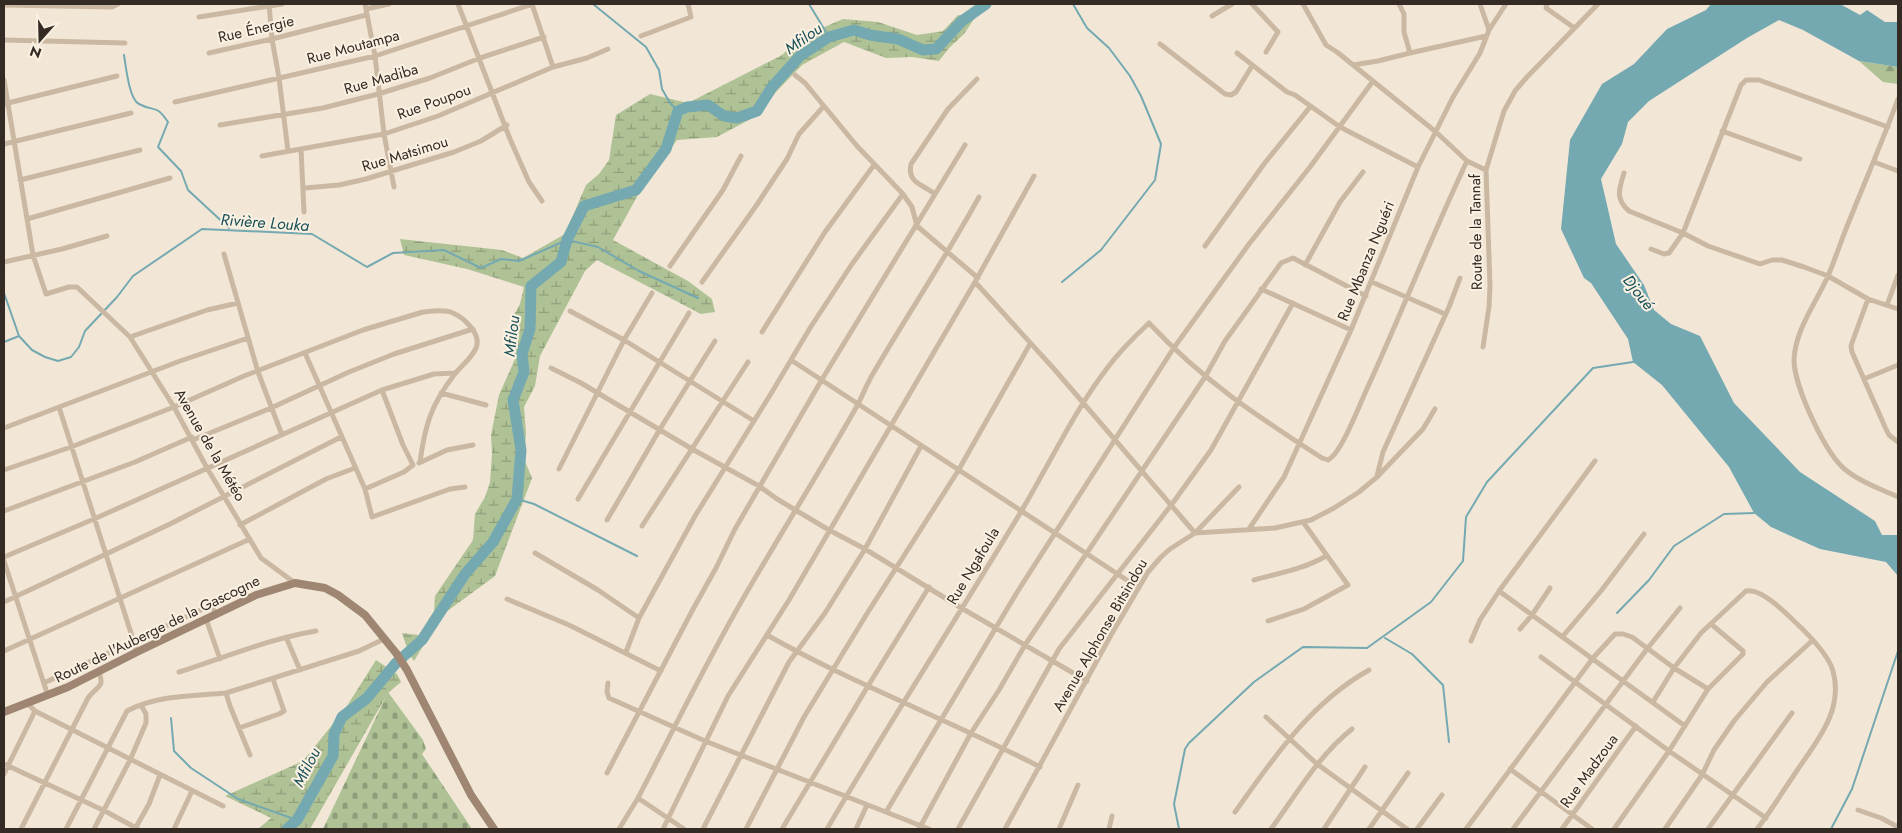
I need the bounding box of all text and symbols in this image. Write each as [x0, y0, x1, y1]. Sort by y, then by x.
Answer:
street label: Rue Énergie [216, 10, 296, 48]
north arrow [15, 15, 65, 65]
water label: Mfilou [780, 17, 827, 60]
street label: Rue Moutampa [304, 24, 402, 70]
text: N [27, 41, 44, 64]
street label: Rue Madiba [341, 58, 421, 100]
street label: Rue Poupou [394, 79, 474, 125]
street label: Rue Matsimou [359, 130, 451, 178]
street label: Route de la Tannaf [1464, 173, 1488, 290]
street label: Rue Mbanza Nguéri [1332, 198, 1400, 324]
water label: Rivière Louka [220, 208, 310, 237]
water label: Djoué [1618, 270, 1660, 316]
water label: Mfilou [498, 314, 525, 358]
street label: Avenue de la Météo [169, 385, 251, 505]
street label: Rue Ngafoula [941, 523, 1005, 609]
street label: Avenue Alphonse Bitsindou [1047, 554, 1153, 716]
street label: Route de l'Auberge de la Gascogne [50, 569, 264, 688]
street label: Rue Madzoua [1555, 730, 1623, 812]
water label: Mfilou [287, 744, 326, 791]

